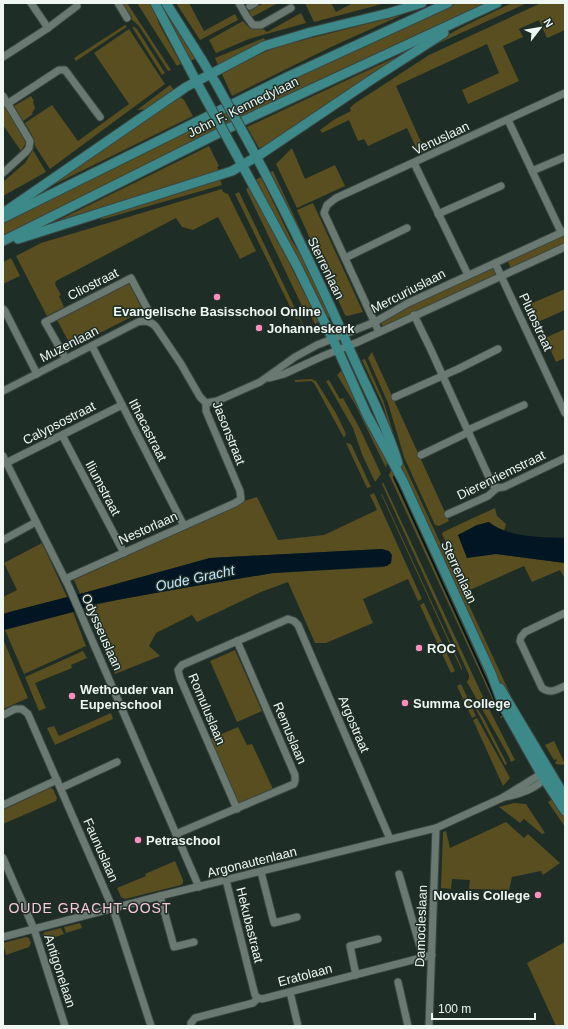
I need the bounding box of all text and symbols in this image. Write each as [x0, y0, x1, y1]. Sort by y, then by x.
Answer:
north arrow [520, 8, 560, 48]
text: N [541, 16, 556, 29]
street label: John F. Kennedylaan [185, 74, 301, 140]
street label: Venuslaan [410, 118, 472, 158]
street label: Sterrenlaan [305, 235, 347, 301]
street label: Cliostraat [65, 265, 121, 303]
street label: Mercuriuslaan [368, 266, 448, 316]
street label: Plutostraat [516, 291, 556, 354]
marker: Evangelische Basisschool Online [212, 292, 222, 302]
place label: Evangelische Basisschool Online [113, 304, 321, 319]
place label: Johanneskerk [267, 321, 355, 336]
street label: Muzenlaan [37, 323, 101, 365]
marker: Johanneskerk [254, 323, 264, 333]
street label: Ithacastraat [126, 396, 170, 464]
street label: Calypsostraat [20, 398, 98, 448]
street label: Jasonstraat [209, 399, 249, 467]
street label: Dierenriemstraat [455, 447, 548, 503]
street label: Iliumstraat [82, 458, 124, 518]
street label: Nestorlaan [116, 508, 180, 548]
street label: Sterrenlaan [438, 538, 480, 606]
water label: Oude Gracht [154, 562, 237, 594]
street label: Odysseuslaan [78, 591, 126, 673]
place label: ROC [427, 641, 457, 656]
marker: ROC [414, 643, 424, 653]
street label: Romuluslaan [185, 671, 229, 747]
place label: Wethouder van Eupenschool [80, 682, 174, 712]
marker: Wethouder van Eupenschool [67, 691, 77, 701]
street label: Argostraat [335, 693, 373, 755]
place label: Summa College [413, 696, 511, 711]
marker: Summa College [400, 698, 410, 708]
street label: Remuslaan [270, 700, 310, 766]
street label: Faunuslaan [80, 816, 122, 884]
place label: Petraschool [146, 833, 220, 848]
marker: Petraschool [133, 835, 143, 845]
street label: Argonautenlaan [206, 844, 298, 880]
street label: Damocleslaan [412, 885, 430, 967]
street label: Hekubastraat [233, 886, 267, 965]
place label: Novalis College [433, 888, 530, 903]
marker: Novalis College [533, 890, 543, 900]
district label: OUDE GRACHT-OOST [8, 900, 172, 916]
street label: Antigonelaan [41, 933, 79, 1009]
street label: Eratolaan [276, 961, 334, 989]
scale bar [432, 995, 535, 1021]
text: 100 m [438, 1002, 471, 1016]

